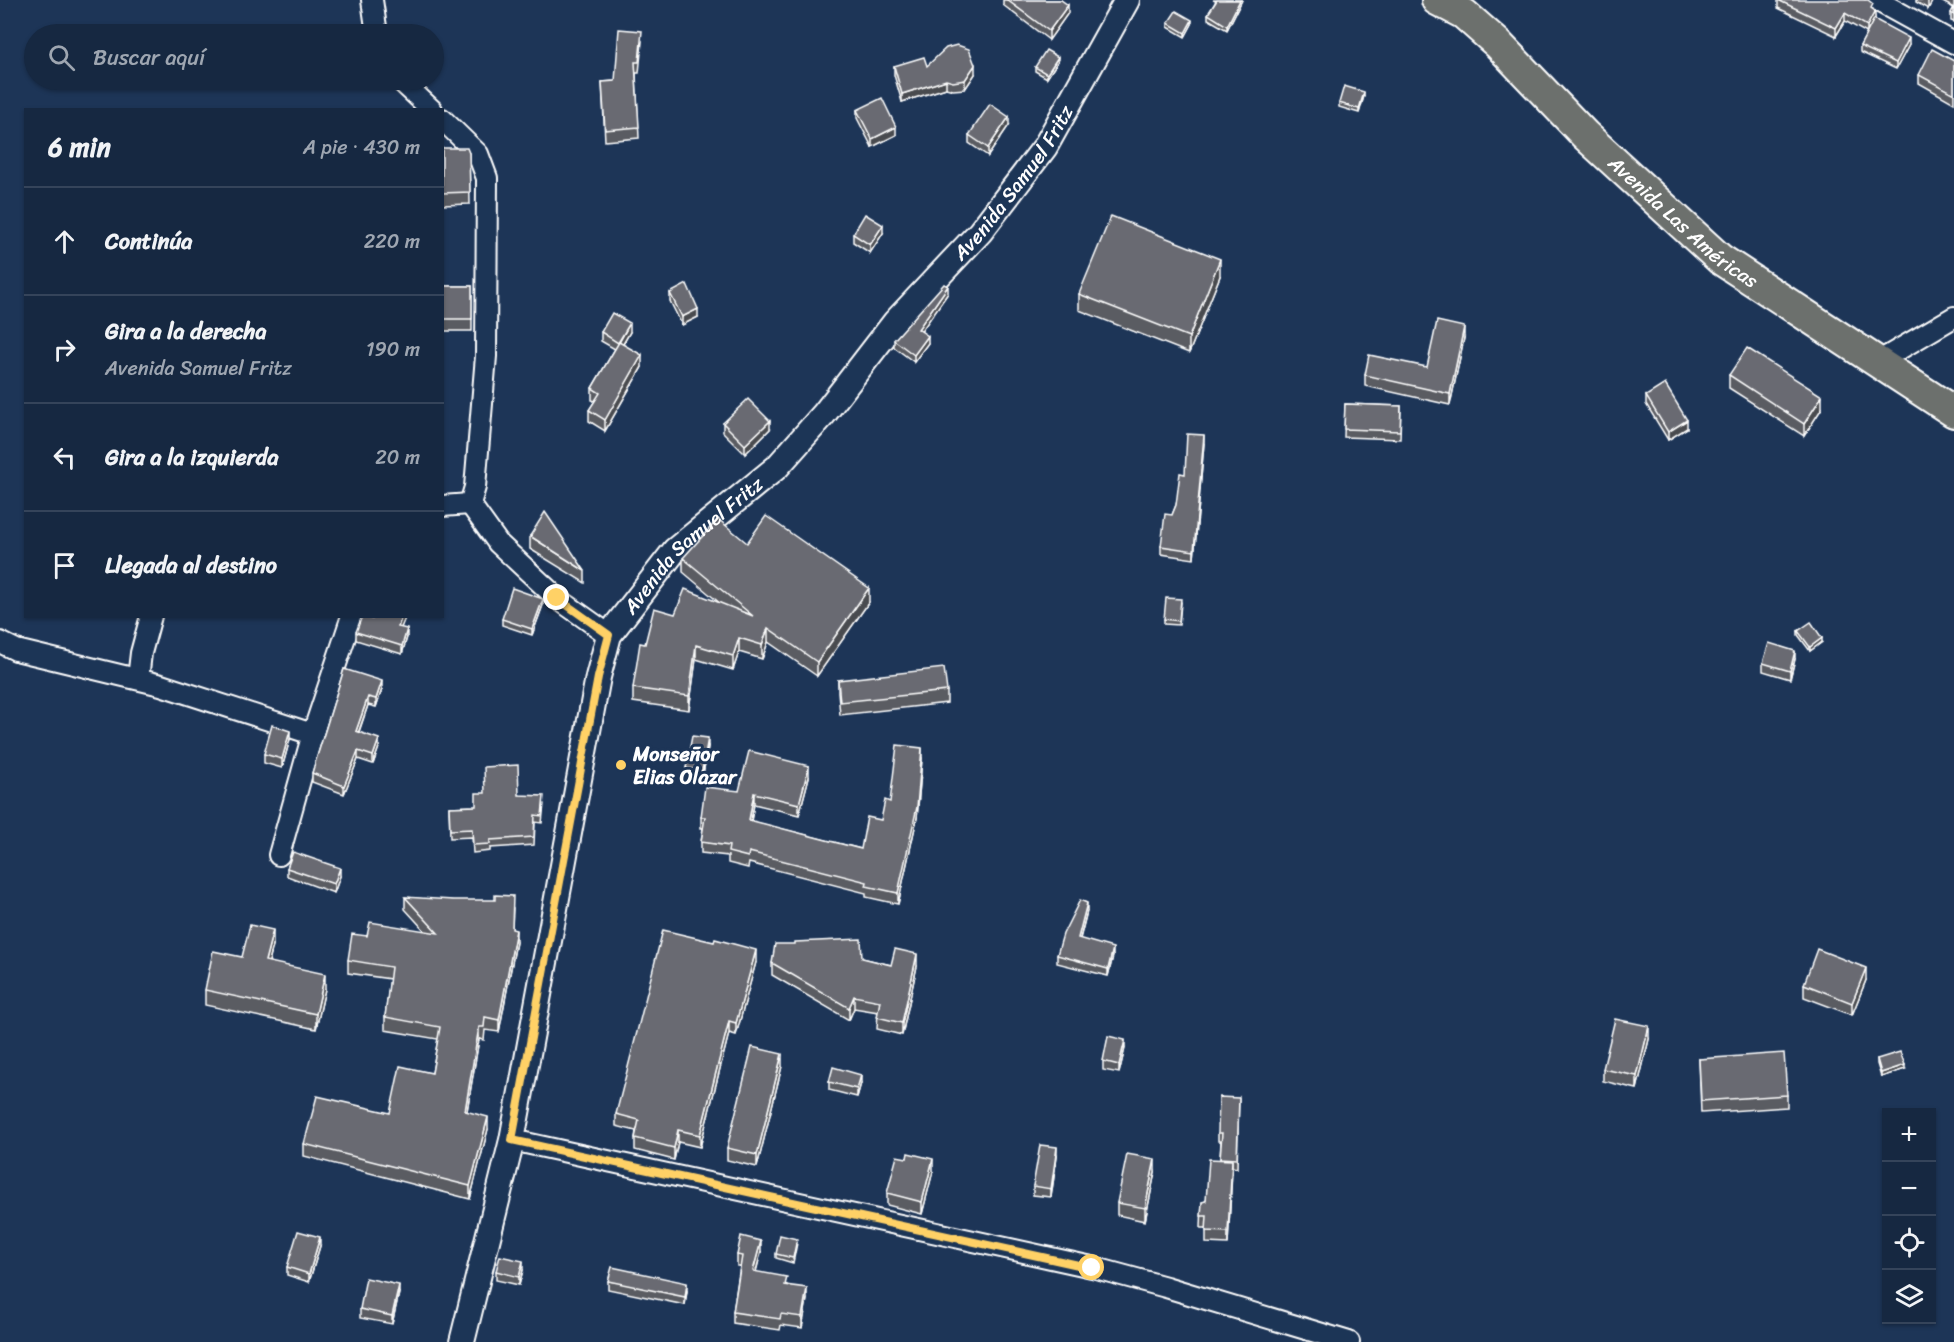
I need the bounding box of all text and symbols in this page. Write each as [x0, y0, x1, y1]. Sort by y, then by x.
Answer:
search box [24, 24, 444, 90]
text: Buscar aquí [93, 38, 205, 77]
icon: search [45, 41, 78, 74]
street label: Avenida Samuel Fritz [944, 98, 1083, 270]
text: 6 min [48, 124, 111, 170]
text: A pie · 430 m [303, 130, 420, 165]
street label: Avenida Las Américas [1599, 146, 1766, 298]
text: Continúa [105, 222, 192, 261]
text: 220 m [364, 224, 420, 259]
icon: ahead [48, 225, 81, 258]
text: Gira a la derecha [105, 312, 266, 351]
text: 190 m [366, 332, 420, 367]
icon: right [48, 333, 81, 366]
text: Avenida Samuel Fritz [105, 351, 292, 386]
text: Gira a la izquierda [105, 438, 278, 477]
text: 20 m [375, 440, 420, 475]
icon: left [48, 441, 81, 474]
street label: Avenida Samuel Fritz [613, 467, 772, 623]
text: Llegada al destino [105, 546, 277, 585]
icon: arrive [48, 549, 81, 582]
route end [543, 584, 569, 610]
place label: Monseñor Elias Olazar [632, 737, 738, 795]
marker: Monseñor Elias Olazar [614, 758, 628, 772]
map controls [1882, 1108, 1936, 1324]
button: + [1882, 1108, 1936, 1162]
button: − [1882, 1162, 1936, 1216]
button: locate [1882, 1216, 1936, 1270]
route start [1078, 1254, 1104, 1280]
button: layers [1882, 1270, 1936, 1324]

